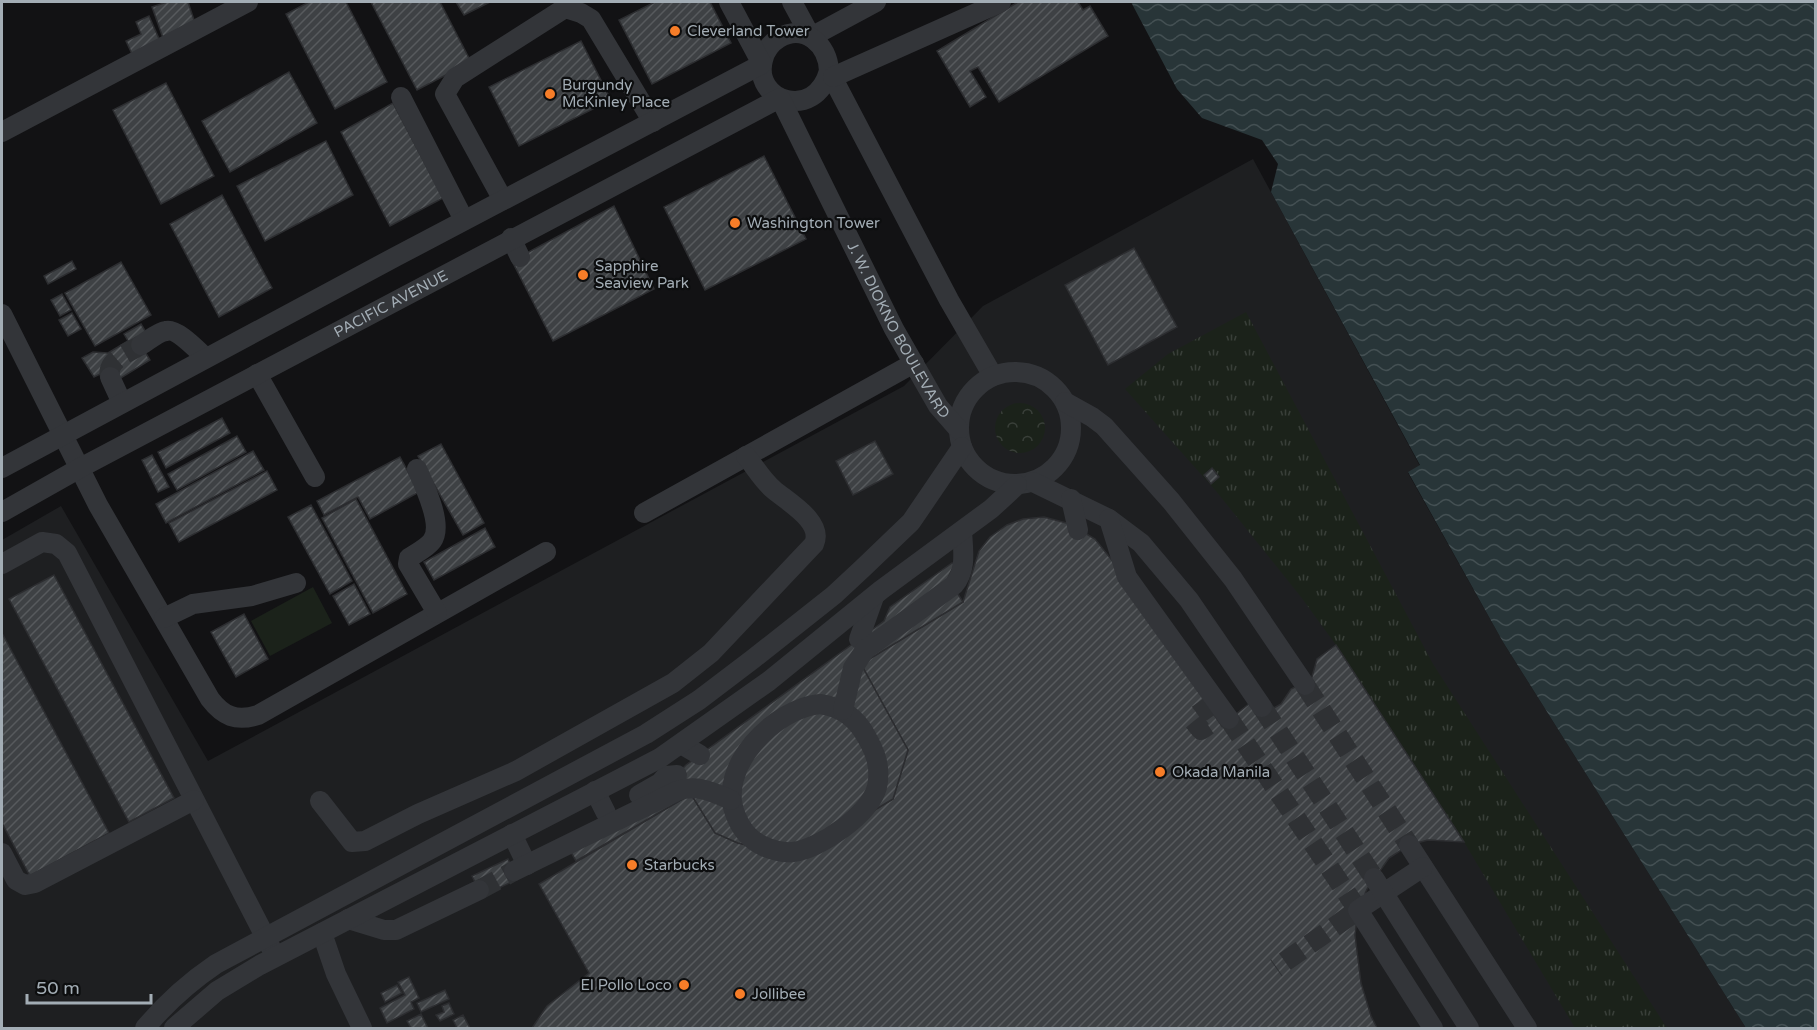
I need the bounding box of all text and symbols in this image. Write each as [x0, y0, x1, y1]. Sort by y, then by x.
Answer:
place label: Cleverland Tower [687, 22, 810, 40]
marker: Cleverland Tower [668, 24, 682, 38]
place label: Burgundy McKinley Place [562, 76, 670, 111]
marker: Burgundy McKinley Place [543, 87, 557, 101]
place label: Washington Tower [747, 214, 880, 232]
marker: Washington Tower [728, 216, 742, 230]
street label: J. W. DIOKNO BOULEVARD [843, 239, 954, 422]
place label: Sapphire Seaview Park [595, 257, 689, 292]
street label: PACIFIC AVENUE [331, 266, 451, 341]
marker: Sapphire Seaview Park [576, 268, 590, 282]
place label: Okada Manila [1172, 763, 1270, 781]
marker: Okada Manila [1153, 765, 1167, 779]
place label: Starbucks [644, 856, 715, 874]
marker: Starbucks [625, 858, 639, 872]
scale bar [27, 967, 152, 1005]
place label: El Pollo Loco [580, 976, 672, 994]
text: 50 m [36, 977, 80, 999]
marker: El Pollo Loco [677, 978, 691, 992]
place label: Jollibee [752, 985, 806, 1003]
marker: Jollibee [733, 987, 747, 1001]

